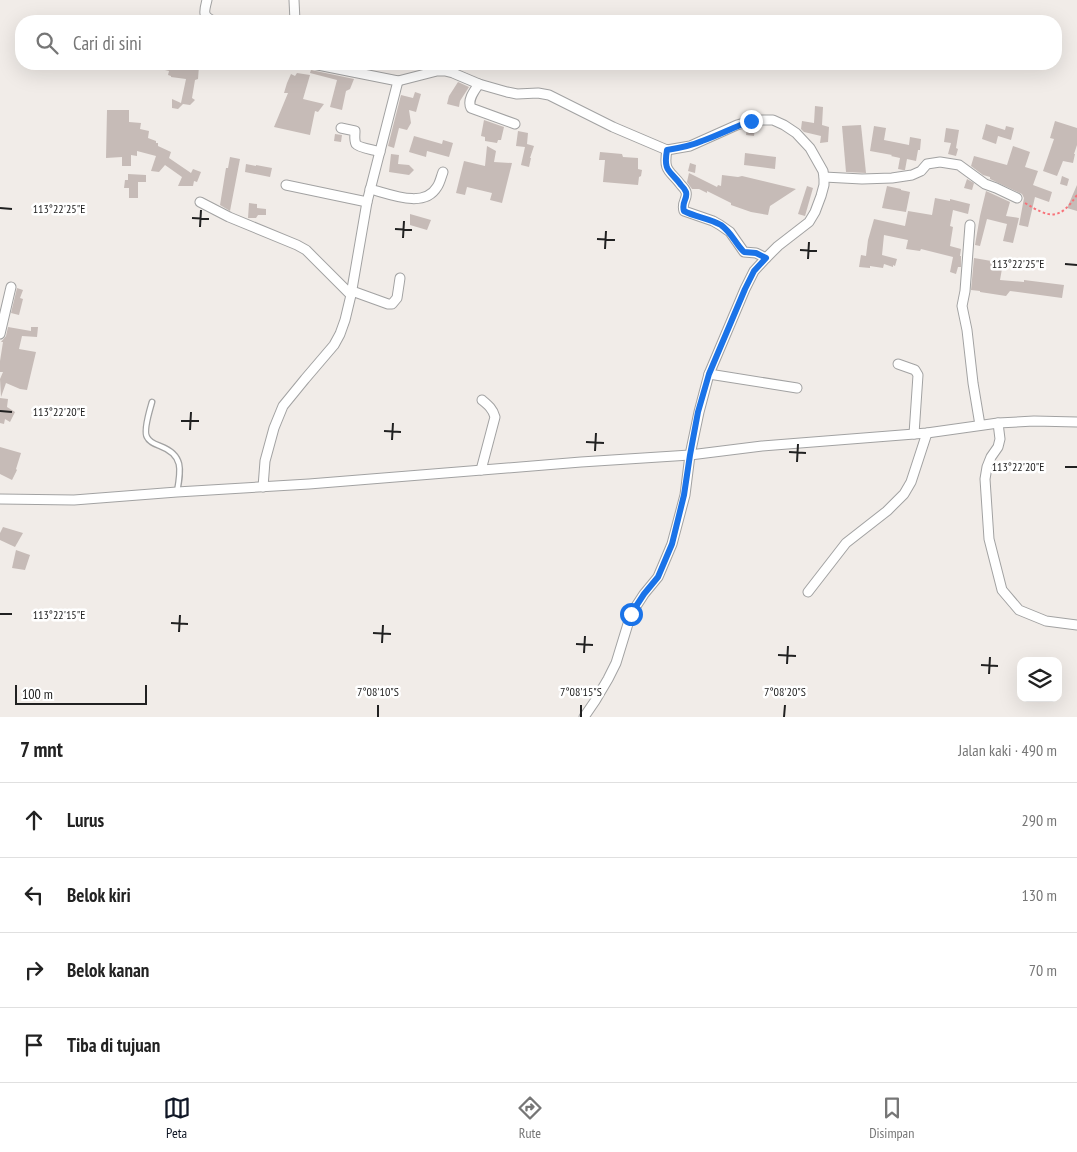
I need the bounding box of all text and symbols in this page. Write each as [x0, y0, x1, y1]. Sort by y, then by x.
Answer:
search box [15, 15, 1062, 70]
icon: search [33, 29, 61, 57]
text: Cari di sini [73, 31, 142, 55]
route end [740, 110, 763, 133]
text: 113°22'25"E [33, 201, 85, 216]
text: 113°22'25"E [992, 256, 1044, 271]
text: 113°22'20"E [33, 404, 85, 419]
text: 113°22'20"E [992, 459, 1044, 474]
route start [620, 603, 643, 626]
text: 113°22'15"E [33, 607, 85, 622]
map controls [1017, 657, 1062, 702]
button: layers [1017, 657, 1062, 702]
scale bar [15, 682, 148, 705]
text: 7°08'10"S [357, 684, 399, 699]
text: 7°08'15"S [560, 684, 602, 699]
text: 7°08'20"S [764, 684, 806, 699]
text: 100 m [22, 685, 53, 703]
text: 7 mnt [20, 736, 63, 763]
text: Jalan kaki · 490 m [958, 740, 1057, 760]
icon: ahead [20, 806, 48, 834]
text: Lurus [67, 808, 104, 832]
text: 290 m [1022, 810, 1057, 830]
icon: left [20, 881, 48, 909]
text: Belok kiri [67, 883, 131, 907]
text: 130 m [1022, 885, 1057, 905]
icon: right [20, 956, 48, 984]
text: Belok kanan [67, 958, 149, 982]
text: 70 m [1029, 960, 1057, 980]
icon: arrive [20, 1031, 48, 1059]
text: Tiba di tujuan [67, 1033, 160, 1057]
tab: Peta [163, 1094, 191, 1142]
tab: Rute [516, 1094, 544, 1142]
tab: Disimpan [869, 1094, 914, 1142]

